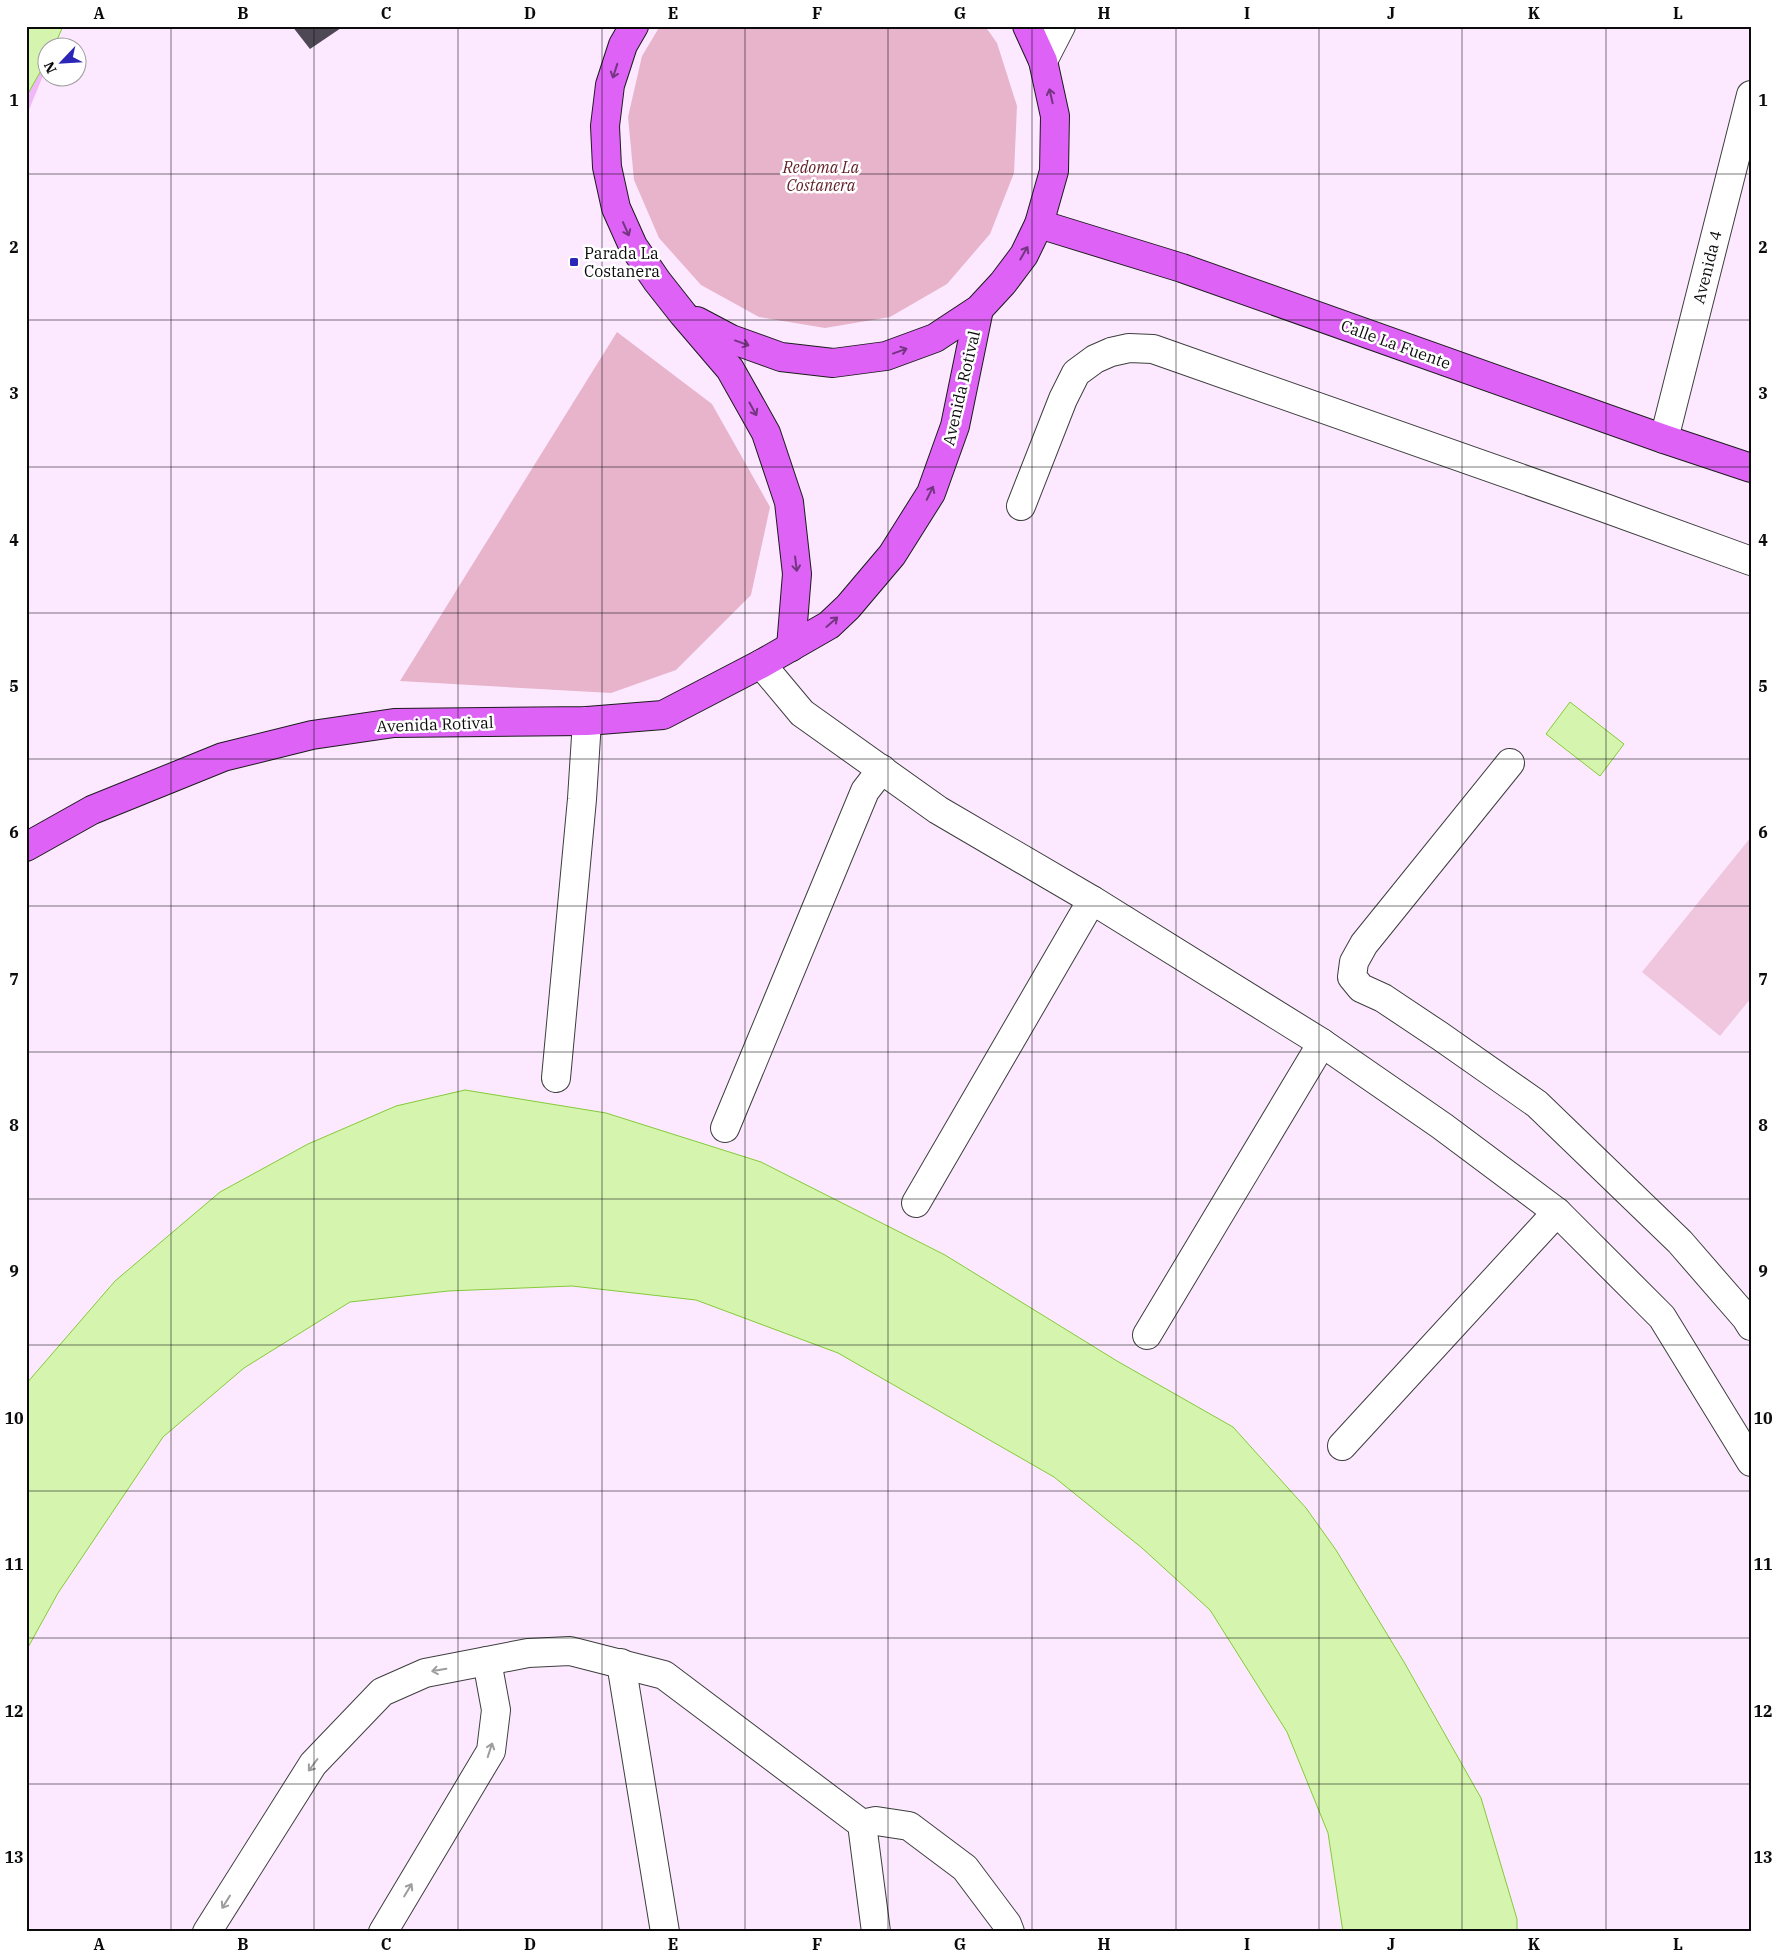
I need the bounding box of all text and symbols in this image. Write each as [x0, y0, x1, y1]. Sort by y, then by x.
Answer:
text: A [93, 3, 105, 23]
text: B [237, 3, 249, 23]
text: C [381, 3, 391, 23]
text: D [524, 3, 536, 23]
text: E [668, 3, 678, 23]
text: F [812, 3, 822, 23]
text: G [954, 3, 966, 23]
text: H [1098, 3, 1111, 23]
text: I [1244, 3, 1250, 23]
text: J [1387, 3, 1395, 23]
text: K [1528, 3, 1541, 23]
text: L [1673, 3, 1683, 23]
north arrow [38, 38, 88, 88]
text: N [40, 59, 61, 76]
one-way arrow [609, 63, 619, 79]
one-way arrow [1046, 89, 1055, 105]
text: 1 [9, 90, 19, 110]
text: 1 [1758, 90, 1768, 110]
park label: Redoma La Costanera [782, 157, 859, 195]
one-way arrow [622, 221, 631, 236]
street label: Avenida 4 [1688, 228, 1726, 306]
text: 2 [9, 237, 19, 257]
text: 2 [1758, 237, 1768, 257]
place label: Parada La Costanera [584, 243, 660, 281]
one-way arrow [1020, 246, 1030, 260]
marker: Parada La Costanera [568, 256, 580, 268]
street label: Calle La Fuente [1338, 315, 1454, 373]
street label: Avenida Rotival [938, 329, 984, 447]
one-way arrow [734, 339, 749, 348]
one-way arrow [892, 346, 907, 355]
text: 3 [9, 383, 19, 403]
text: 3 [1758, 383, 1768, 403]
one-way arrow [748, 401, 758, 416]
one-way arrow [926, 486, 935, 501]
text: 4 [9, 530, 19, 550]
text: 4 [1758, 530, 1768, 550]
one-way arrow [791, 556, 801, 572]
one-way arrow [826, 616, 839, 627]
text: 5 [9, 676, 19, 696]
text: 5 [1758, 676, 1768, 696]
street label: Avenida Rotival [376, 712, 494, 736]
text: 6 [9, 822, 19, 842]
text: 6 [1758, 822, 1768, 842]
text: 7 [9, 969, 19, 989]
text: 7 [1758, 969, 1768, 989]
text: 8 [9, 1115, 19, 1135]
text: 8 [1758, 1115, 1768, 1135]
text: 9 [9, 1261, 19, 1281]
text: 9 [1758, 1261, 1768, 1281]
text: 10 [4, 1408, 24, 1428]
text: 10 [1753, 1408, 1773, 1428]
text: 11 [4, 1554, 24, 1574]
text: 11 [1753, 1554, 1773, 1574]
one-way arrow [432, 1666, 448, 1676]
text: 12 [4, 1701, 24, 1721]
text: 12 [1753, 1701, 1773, 1721]
one-way arrow [485, 1742, 495, 1758]
one-way arrow [308, 1759, 319, 1772]
text: 13 [4, 1847, 24, 1867]
text: 13 [1753, 1847, 1773, 1867]
one-way arrow [404, 1883, 414, 1897]
one-way arrow [220, 1895, 230, 1909]
text: A [93, 1934, 105, 1954]
text: B [237, 1934, 249, 1954]
text: C [381, 1934, 391, 1954]
text: D [524, 1934, 536, 1954]
text: E [668, 1934, 678, 1954]
text: F [812, 1934, 822, 1954]
text: G [954, 1934, 966, 1954]
text: H [1098, 1934, 1111, 1954]
text: I [1244, 1934, 1250, 1954]
text: J [1387, 1934, 1395, 1954]
text: K [1528, 1934, 1541, 1954]
text: L [1673, 1934, 1683, 1954]

